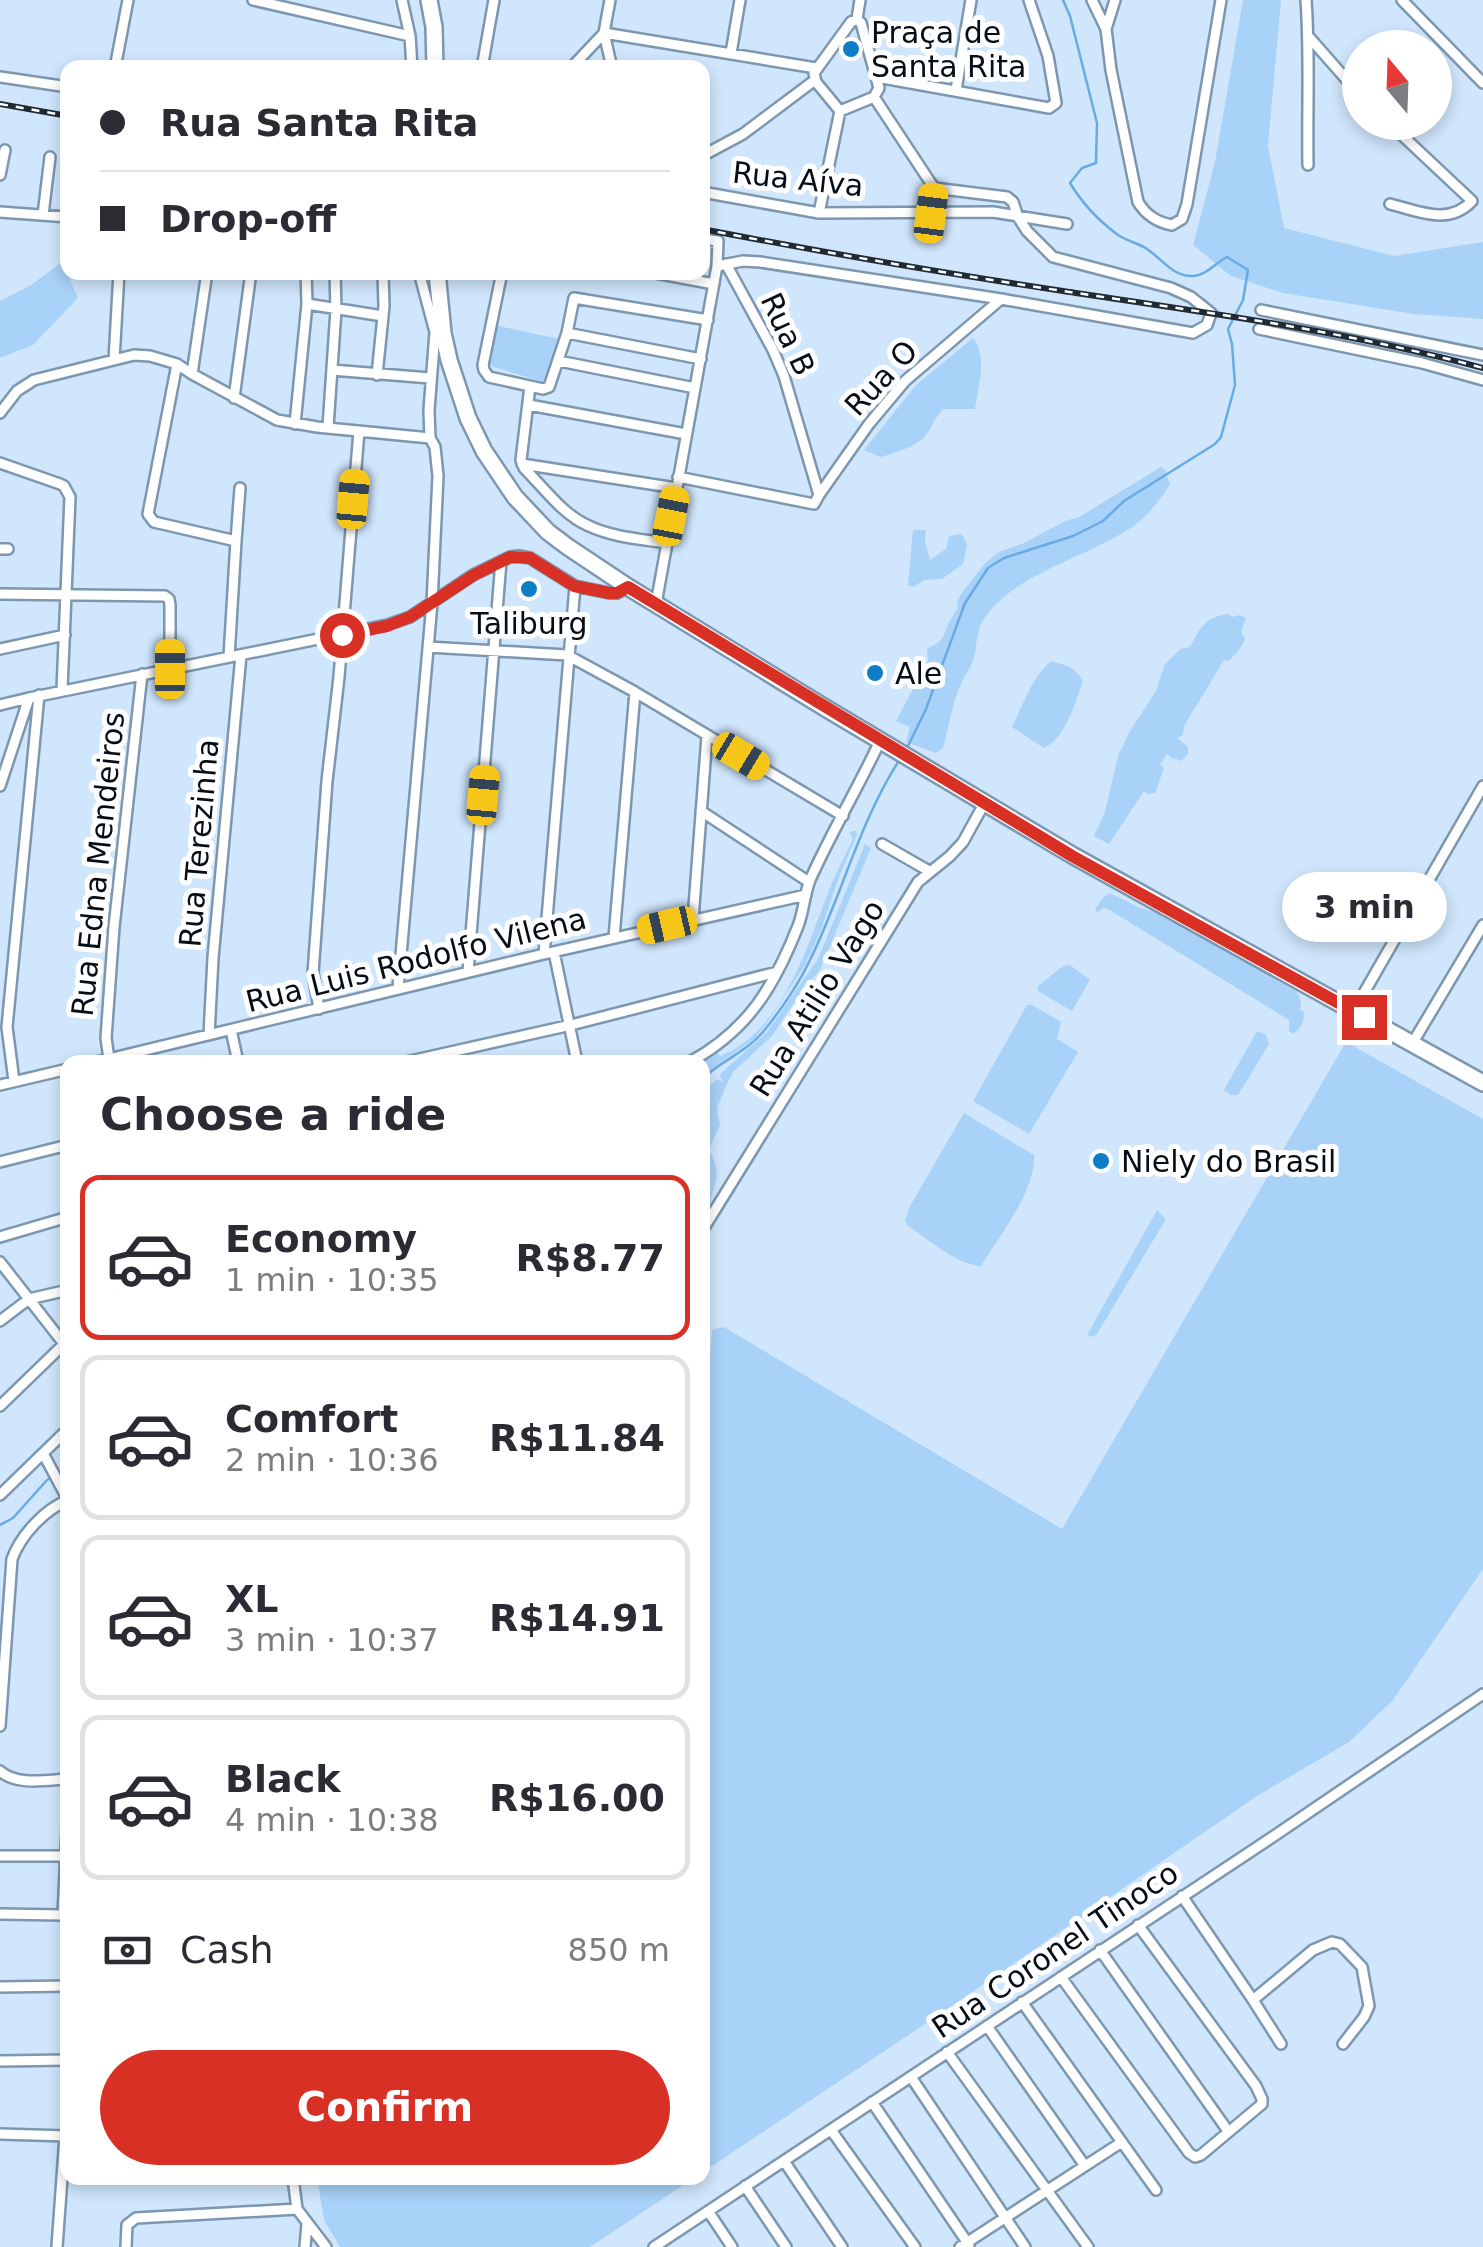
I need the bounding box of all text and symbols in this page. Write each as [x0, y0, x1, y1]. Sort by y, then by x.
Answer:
place label: Praça de Santa Rita [871, 15, 1026, 84]
north arrow [1342, 30, 1452, 140]
map controls [1342, 30, 1452, 140]
marker: Praça de Santa Rita [840, 38, 862, 60]
text: Rua Santa Rita [160, 101, 478, 145]
street label: Rua Aíva [731, 155, 865, 203]
car [912, 181, 950, 245]
text: Drop-off [160, 197, 336, 241]
street label: Rua B [754, 287, 822, 381]
street label: Rua O [837, 333, 925, 423]
car [335, 468, 371, 530]
car [651, 484, 691, 548]
marker: Taliburg [518, 578, 540, 600]
place label: Taliburg [469, 606, 588, 641]
route start [320, 613, 365, 658]
car [155, 639, 185, 699]
place label: Ale [895, 656, 942, 691]
marker: Ale [864, 662, 886, 684]
street label: Rua Edna Mendeiros [65, 710, 131, 1018]
car [708, 728, 774, 784]
street label: Rua Terezinha [172, 737, 226, 949]
car [465, 764, 501, 826]
callout: 3 min [1282, 872, 1446, 942]
text: 3 min [1314, 888, 1415, 926]
street label: Rua Atilio Vago [743, 893, 891, 1103]
street label: Rua Luis Rodolfo Vilena [242, 901, 590, 1019]
car [634, 904, 700, 946]
route end [1342, 995, 1387, 1040]
text: Choose a ride [100, 1088, 446, 1141]
place label: Niely do Brasil [1121, 1144, 1336, 1179]
marker: Niely do Brasil [1090, 1150, 1112, 1172]
icon: car [105, 1213, 195, 1303]
text: Economy [225, 1217, 417, 1261]
text: R$8.77 [516, 1236, 665, 1280]
text: 1 min · 10:35 [225, 1261, 439, 1299]
icon: car [105, 1393, 195, 1483]
text: Comfort [225, 1397, 398, 1441]
text: R$11.84 [489, 1416, 665, 1460]
text: 2 min · 10:36 [225, 1441, 439, 1479]
icon: car [105, 1573, 195, 1663]
text: XL [225, 1577, 279, 1621]
text: R$14.91 [489, 1596, 665, 1640]
text: 3 min · 10:37 [225, 1621, 439, 1659]
icon: car [105, 1753, 195, 1843]
text: Black [225, 1757, 340, 1801]
text: R$16.00 [489, 1776, 665, 1820]
text: 4 min · 10:38 [225, 1801, 439, 1839]
street label: Rua Coronel Tinoco [925, 1855, 1185, 2045]
icon: cash [100, 1923, 155, 1978]
text: Cash [180, 1928, 274, 1972]
text: 850 m [568, 1931, 670, 1969]
button: Confirm [100, 2050, 670, 2165]

